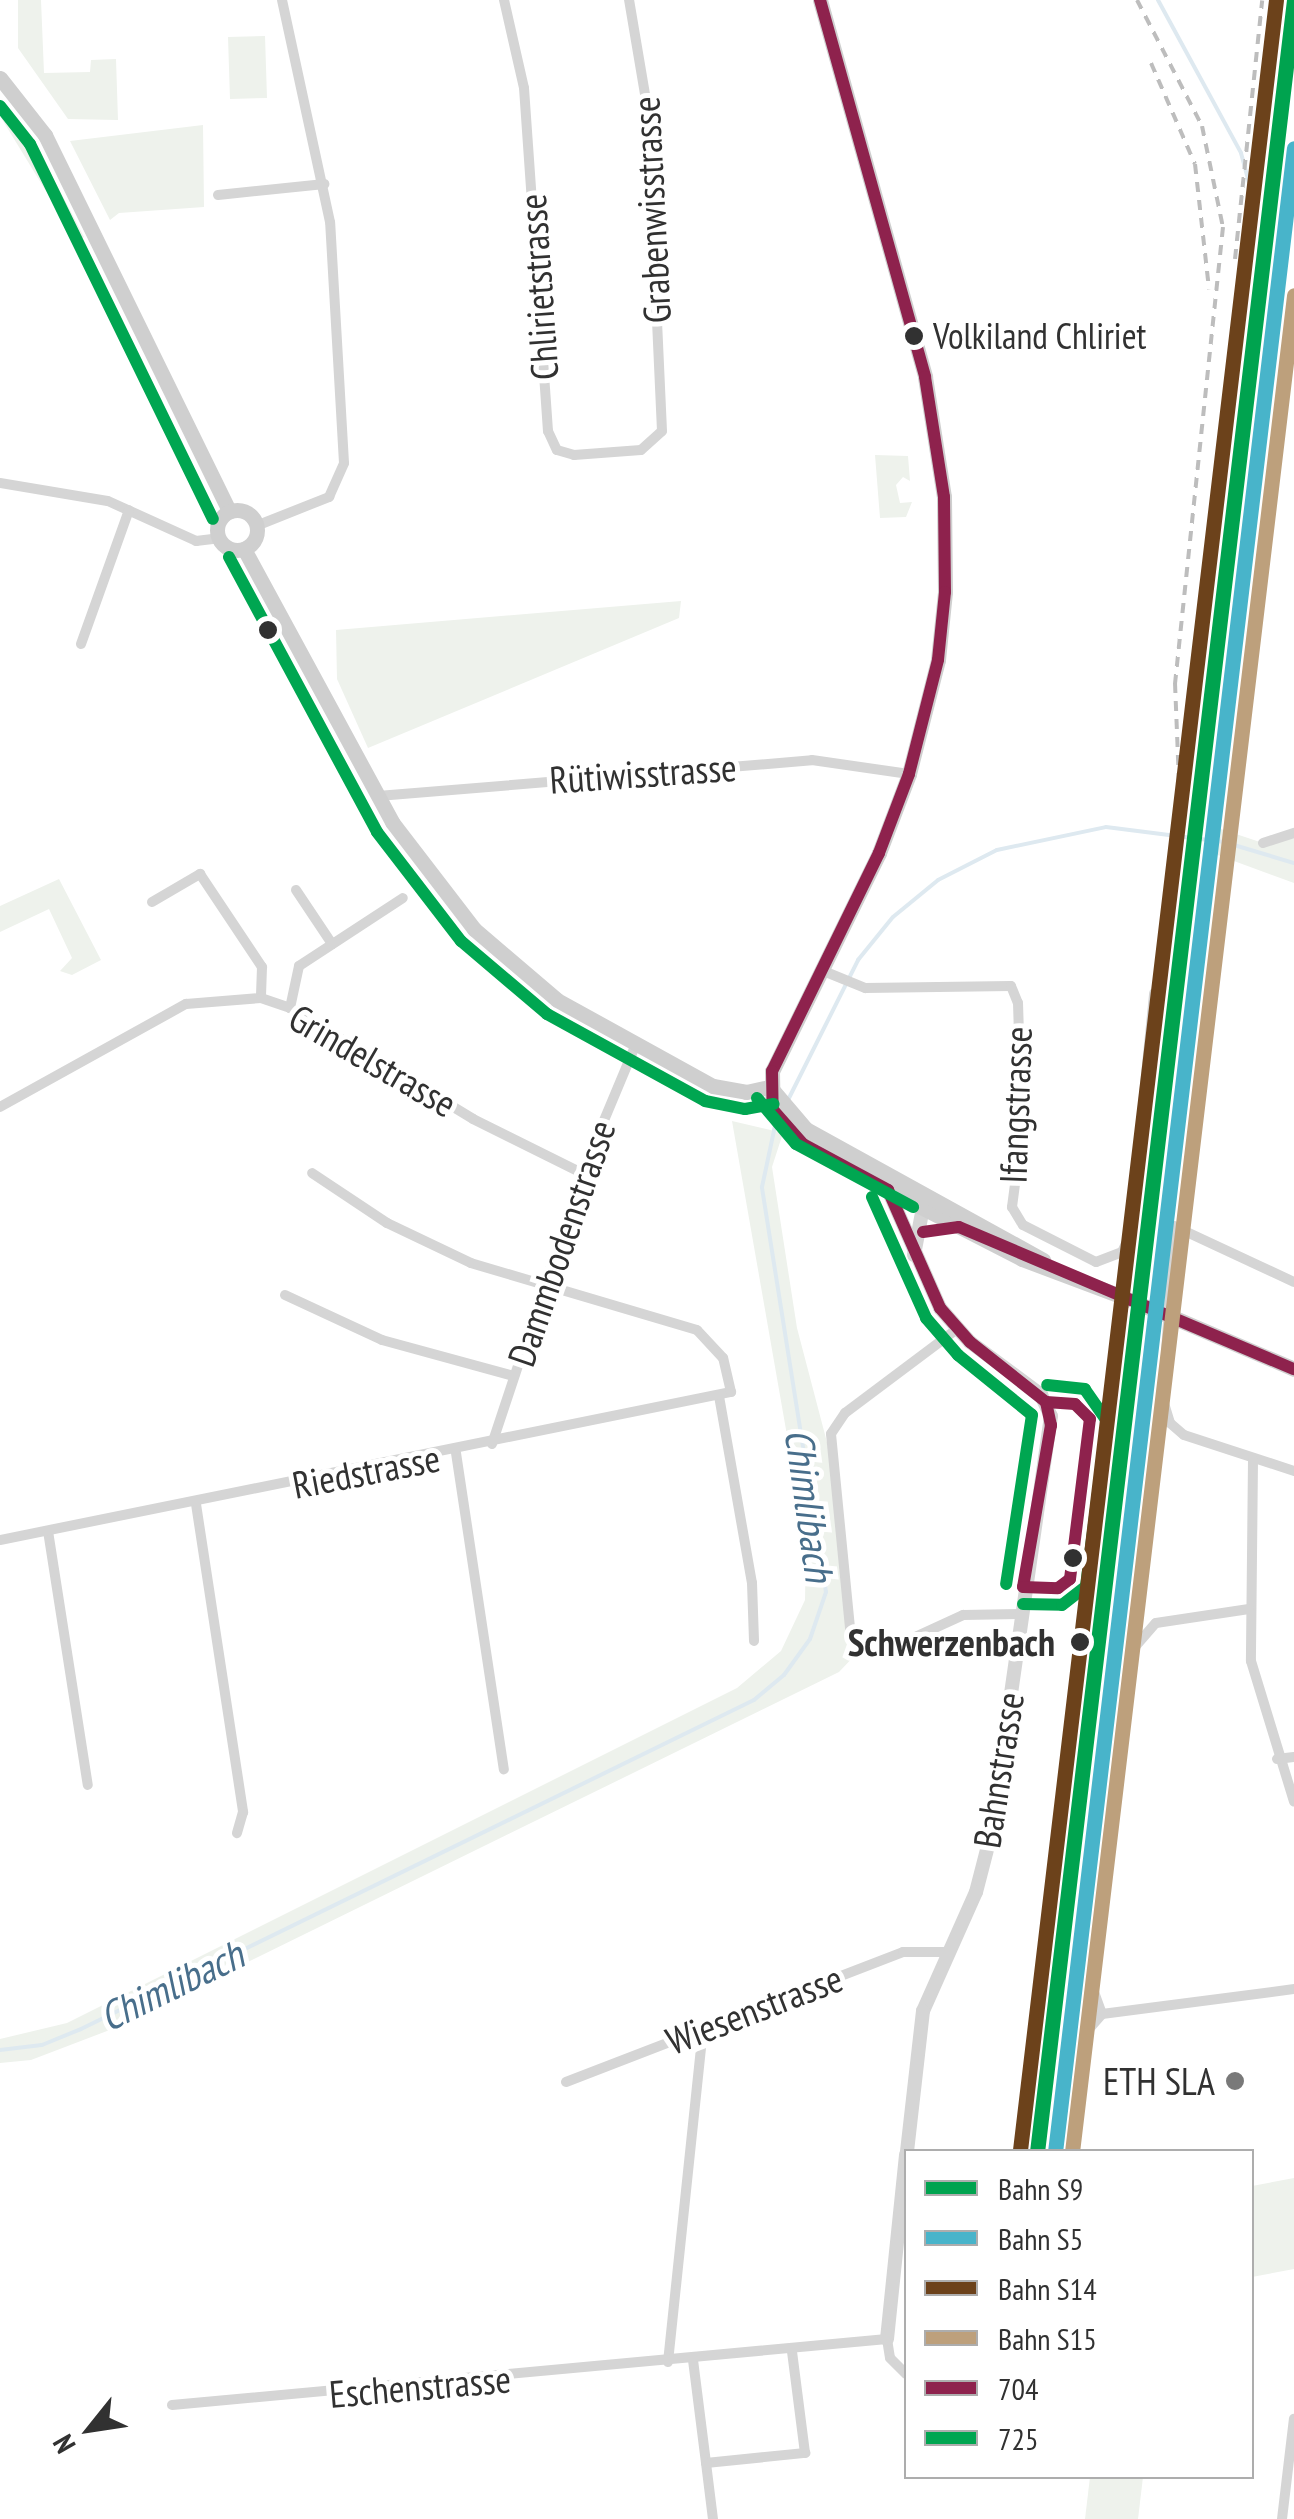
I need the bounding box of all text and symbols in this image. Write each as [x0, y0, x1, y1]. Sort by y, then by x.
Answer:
street label: Grabenwisstrasse [622, 95, 680, 325]
street label: Chlirietstrasse [509, 192, 567, 382]
place label: Volkiland Chliriet [933, 314, 1146, 358]
marker: Volkiland Chliriet [904, 326, 924, 346]
unlabelled marker [258, 620, 278, 640]
street label: Rütiwisstrasse [548, 744, 738, 802]
street label: Grindelstrasse [281, 994, 465, 1126]
street label: Ifangstrasse [989, 1026, 1041, 1184]
street label: Dammbodenstrasse [498, 1114, 624, 1372]
water label: Chimlibach [776, 1425, 844, 1585]
street label: Riedstrasse [289, 1434, 443, 1508]
unlabelled marker [1063, 1548, 1083, 1568]
place label: Schwerzenbach [848, 1619, 1055, 1665]
marker: Schwerzenbach [1064, 1626, 1096, 1658]
street label: Bahnstrasse [963, 1689, 1033, 1851]
water label: Chimlibach [91, 1930, 251, 2040]
street label: Wiesenstrasse [659, 1955, 849, 2063]
place label: ETH SLA [1103, 2058, 1215, 2104]
marker: ETH SLA [1224, 2070, 1246, 2092]
legend [904, 2149, 1254, 2479]
text: Bahn S9 [998, 2169, 1083, 2208]
text: Bahn S5 [998, 2219, 1083, 2258]
text: Bahn S14 [998, 2269, 1097, 2308]
text: Bahn S15 [998, 2319, 1097, 2358]
street label: Eschenstrasse [327, 2355, 513, 2417]
text: 704 [998, 2369, 1039, 2408]
north arrow [40, 2379, 140, 2479]
text: 725 [998, 2419, 1039, 2458]
text: N [44, 2428, 83, 2460]

